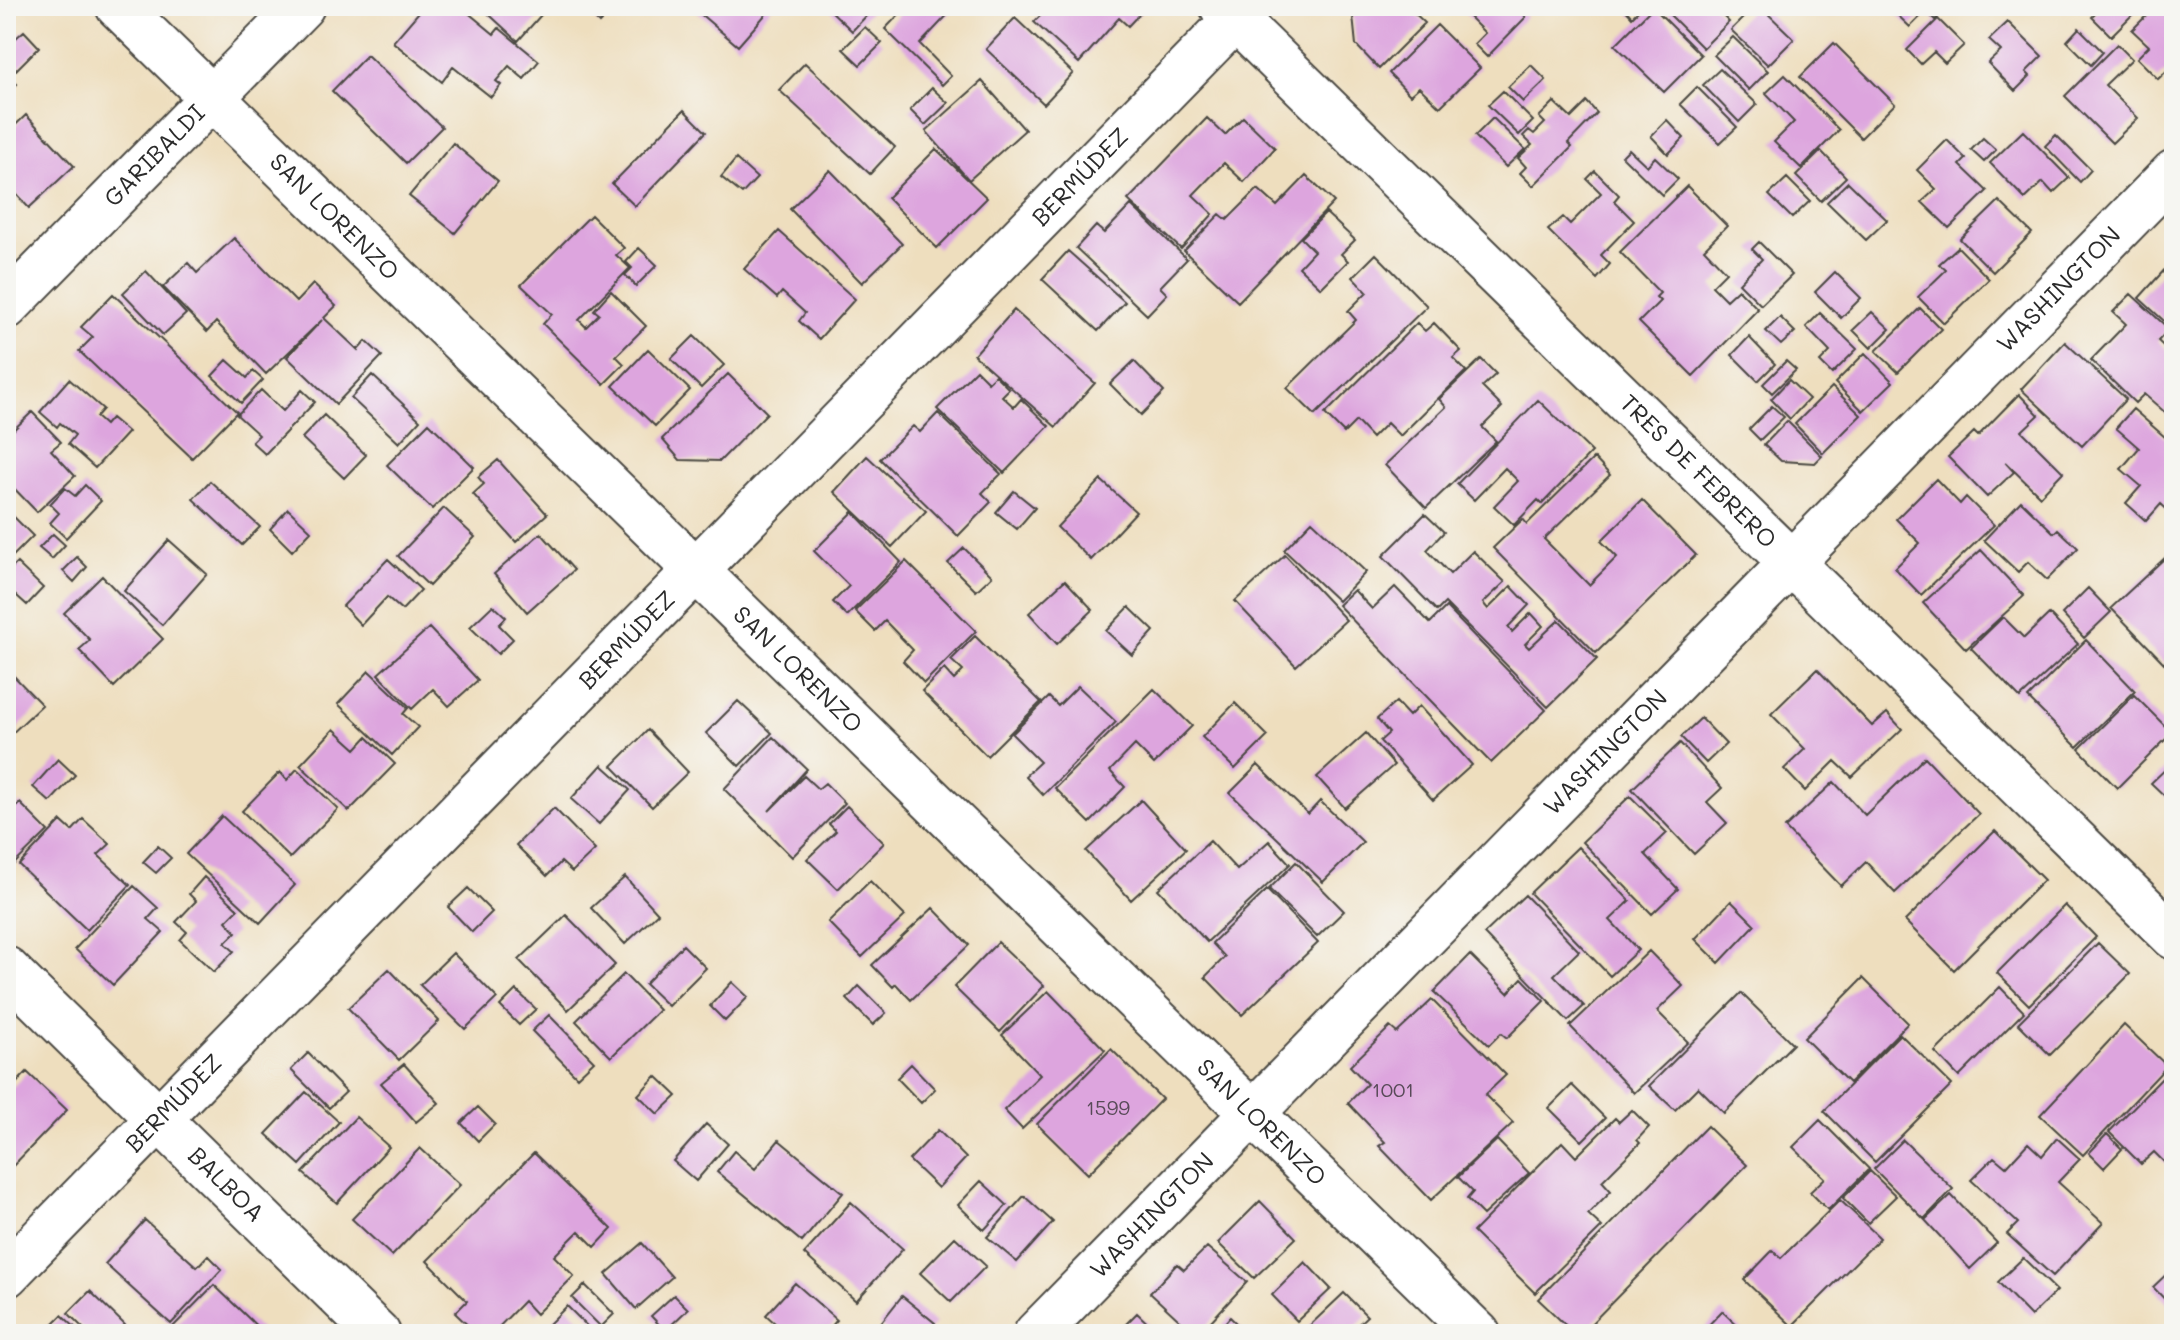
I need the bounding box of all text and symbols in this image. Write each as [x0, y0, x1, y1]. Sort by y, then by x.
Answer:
street label: GARIBALDI [96, 97, 211, 213]
street label: BERMÚDEZ [1024, 120, 1134, 232]
street label: SAN LORENZO [264, 146, 406, 286]
street label: WASHINGTON [1989, 219, 2126, 358]
street label: TRES DE FEBRERO [1614, 387, 1784, 554]
street label: BERMÚDEZ [571, 584, 681, 695]
street label: SAN LORENZO [727, 598, 870, 739]
street label: WASHINGTON [1536, 682, 1673, 821]
street label: BERMÚDEZ [118, 1047, 228, 1158]
street label: SAN LORENZO [1191, 1051, 1334, 1192]
house number: 1001 [1372, 1076, 1414, 1102]
house number: 1599 [1086, 1094, 1130, 1120]
street label: BALBOA [182, 1139, 272, 1228]
street label: WASHINGTON [1082, 1145, 1220, 1284]

